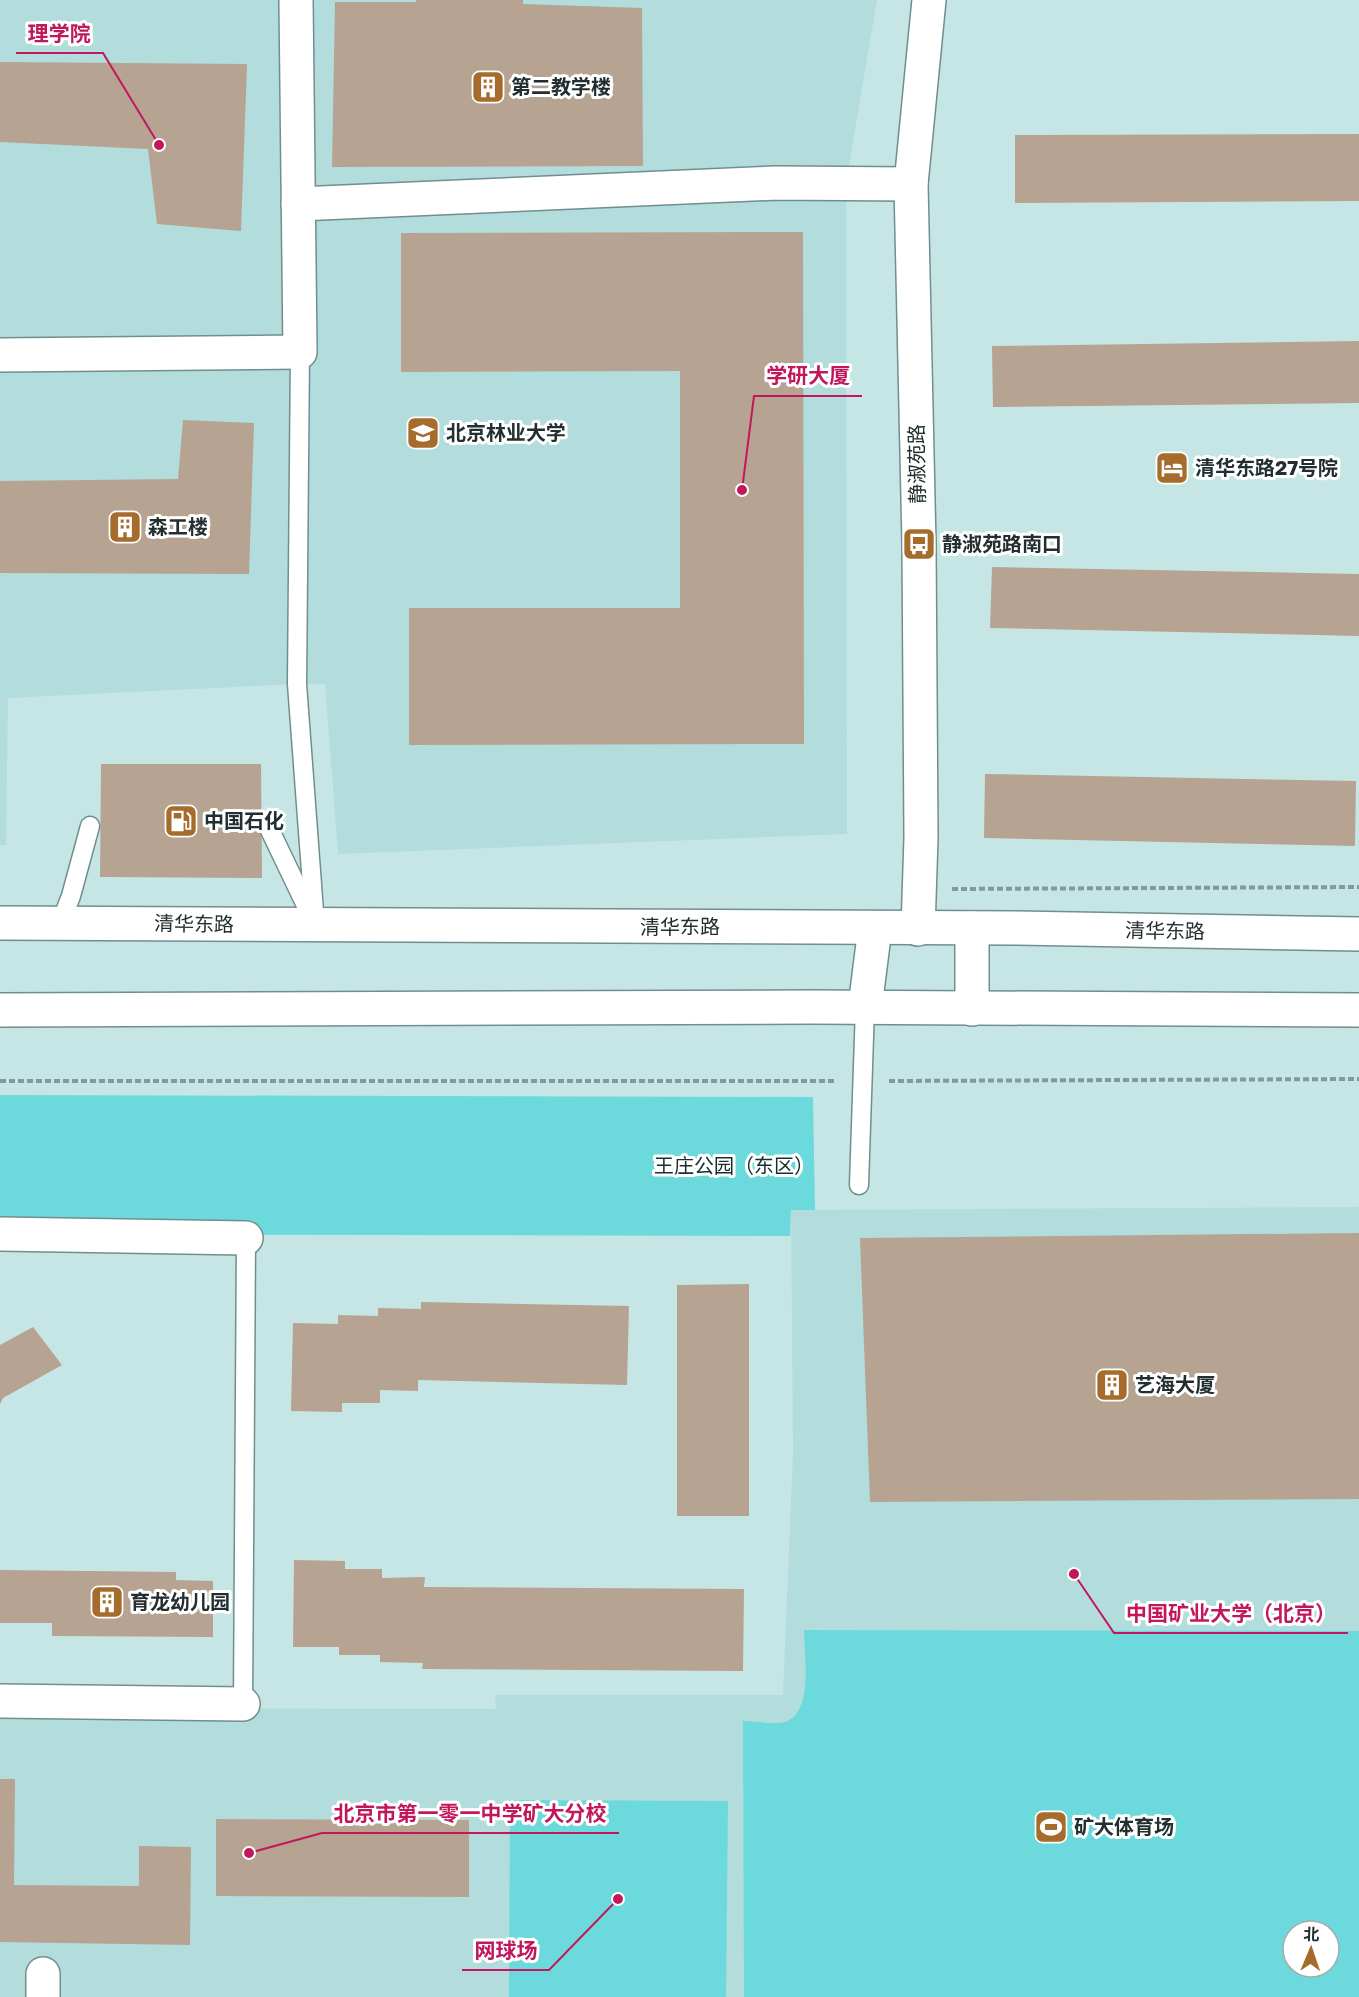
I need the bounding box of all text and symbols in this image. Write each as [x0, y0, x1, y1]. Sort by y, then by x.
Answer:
callout: 理学院 [16, 14, 103, 53]
text: 理学院 [28, 20, 91, 46]
building icon: 第二教学楼 [470, 69, 506, 105]
place label: 第二教学楼 [511, 74, 611, 98]
callout: 学研大厦 [754, 357, 862, 396]
text: 学研大厦 [766, 362, 850, 388]
school or university icon: 北京林业大学 [405, 415, 441, 451]
place label: 北京林业大学 [446, 420, 566, 444]
street label: 静淑苑路 [903, 424, 929, 504]
hotel icon: 清华东路27号院 [1154, 450, 1190, 486]
place label: 清华东路27号院 [1195, 455, 1338, 479]
building icon: 森工楼 [107, 509, 143, 545]
place label: 森工楼 [148, 514, 208, 538]
bus stop icon: 静淑苑路南口 [901, 526, 937, 562]
place label: 静淑苑路南口 [942, 531, 1062, 555]
fuel station icon: 中国石化 [163, 803, 199, 839]
place label: 中国石化 [204, 808, 284, 832]
street label: 清华东路 [154, 910, 234, 936]
street label: 清华东路 [640, 914, 720, 938]
street label: 清华东路 [1125, 917, 1205, 943]
park label: 王庄公园（东区） [654, 1153, 814, 1177]
building icon: 艺海大厦 [1094, 1367, 1130, 1403]
place label: 艺海大厦 [1135, 1372, 1215, 1396]
building icon: 育龙幼儿园 [89, 1584, 125, 1620]
place label: 育龙幼儿园 [130, 1589, 230, 1613]
callout: 中国矿业大学（北京） [1114, 1594, 1348, 1633]
text: 中国矿业大学（北京） [1126, 1600, 1336, 1626]
callout: 北京市第一零一中学矿大分校 [322, 1794, 619, 1833]
text: 北京市第一零一中学矿大分校 [334, 1800, 607, 1826]
sports icon: 矿大体育场 [1033, 1809, 1069, 1845]
place label: 矿大体育场 [1074, 1814, 1174, 1838]
north arrow [1281, 1919, 1341, 1979]
text: 北 [1303, 1924, 1320, 1944]
callout: 网球场 [462, 1931, 549, 1970]
text: 网球场 [475, 1937, 538, 1963]

